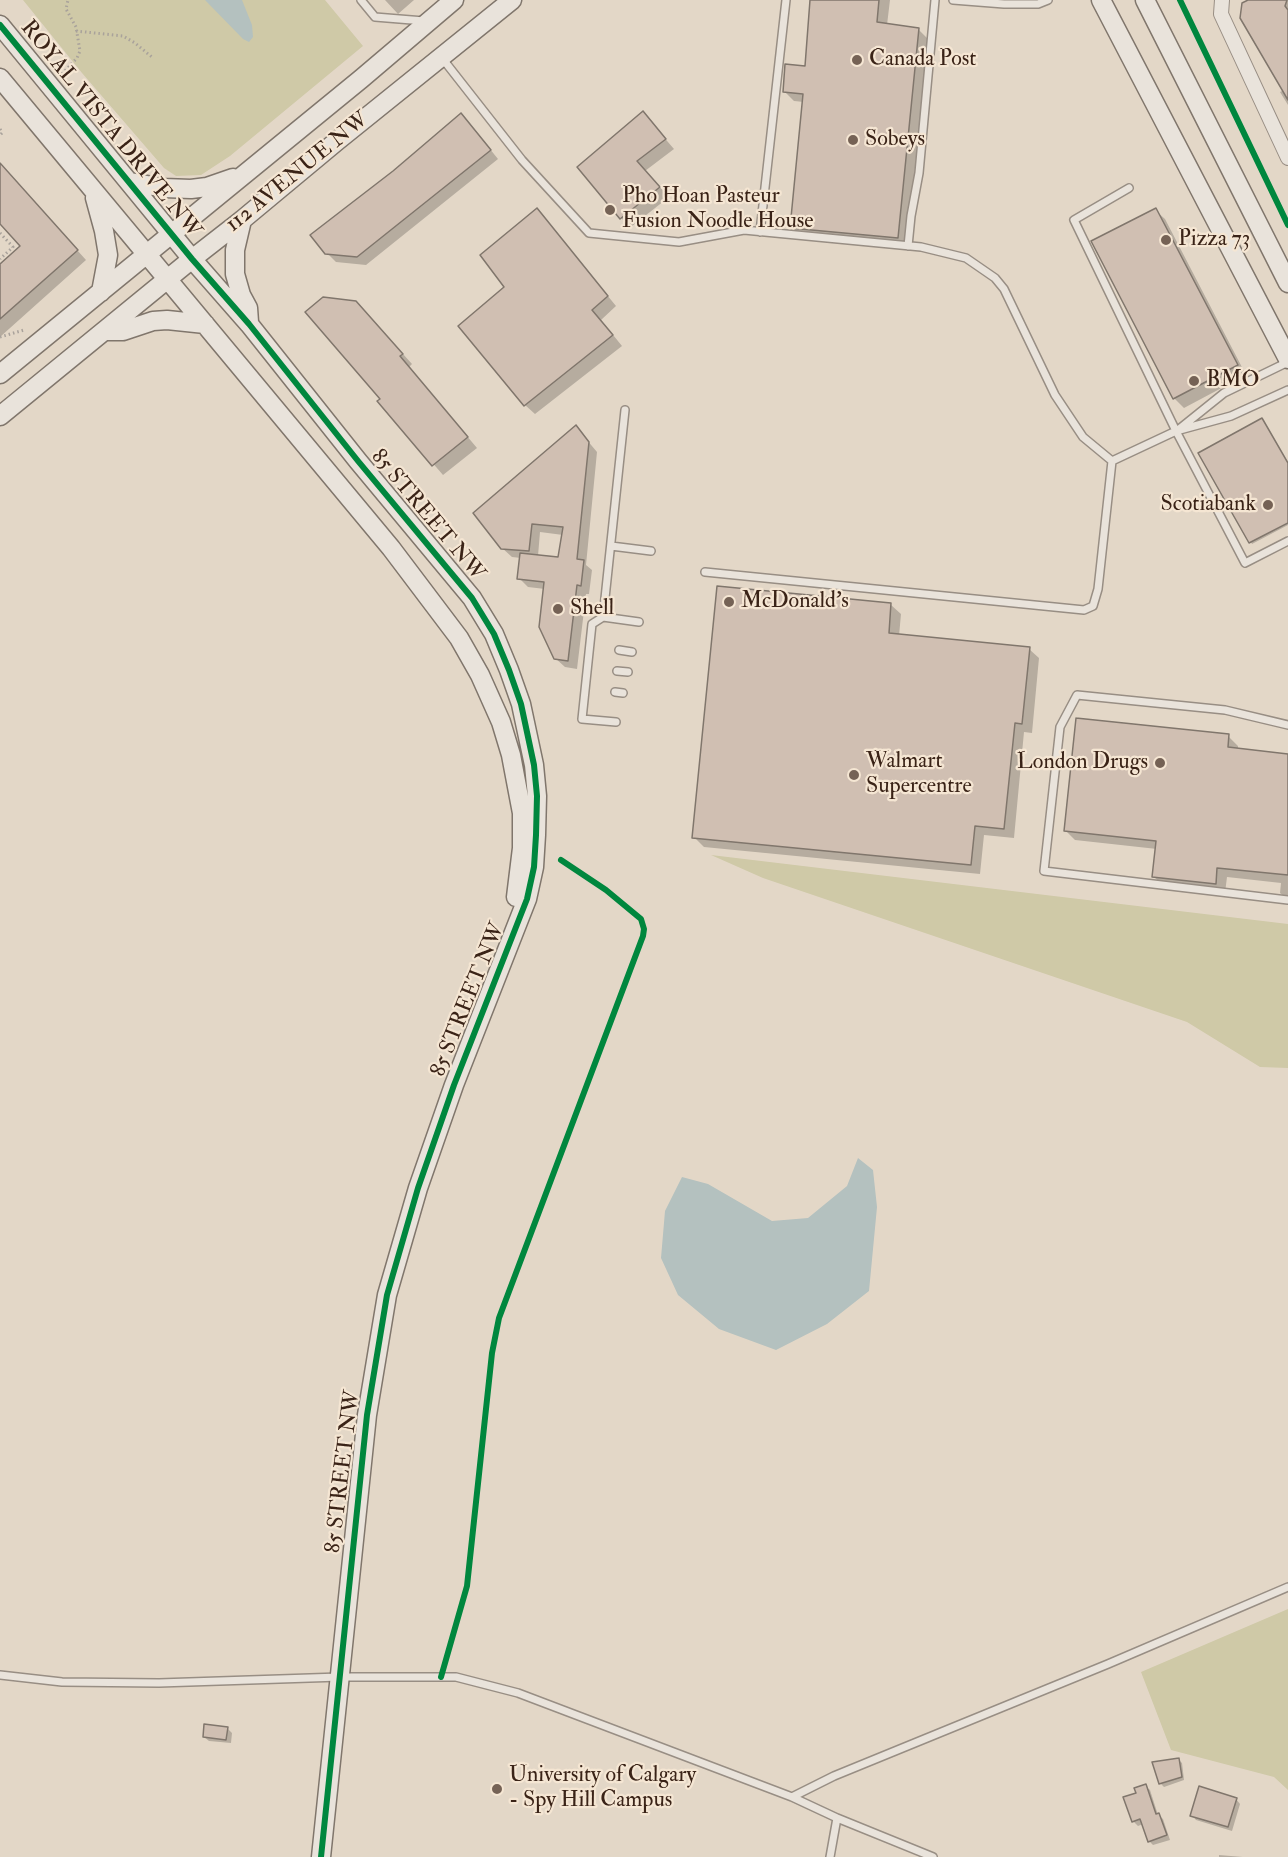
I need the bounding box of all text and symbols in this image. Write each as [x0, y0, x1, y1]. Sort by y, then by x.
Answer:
street label: ROYAL VISTA DRIVE NW [14, 16, 206, 244]
place label: Canada Post [869, 47, 976, 73]
marker: Canada Post [850, 53, 864, 67]
street label: 112 AVENUE NW [221, 107, 375, 239]
place label: Sobeys [865, 127, 925, 153]
marker: Sobeys [846, 133, 860, 147]
place label: Pho Hoan Pasteur Fusion Noodle House [622, 184, 814, 236]
marker: Pho Hoan Pasteur Fusion Noodle House [603, 203, 617, 217]
place label: Pizza 73 [1178, 227, 1250, 253]
marker: Pizza 73 [1159, 233, 1173, 247]
place label: BMO [1206, 368, 1259, 394]
marker: BMO [1187, 374, 1201, 388]
street label: 85 STREET NW [364, 445, 490, 587]
place label: Scotiabank [1161, 492, 1256, 518]
marker: Scotiabank [1261, 498, 1275, 512]
place label: McDonald's [741, 589, 849, 615]
marker: McDonald's [722, 595, 736, 609]
place label: Shell [570, 596, 614, 622]
marker: Shell [551, 602, 565, 616]
place label: Walmart Supercentre [866, 749, 972, 800]
place label: London Drugs [1017, 750, 1148, 776]
marker: London Drugs [1153, 756, 1167, 770]
marker: Walmart Supercentre [847, 768, 861, 782]
street label: 85 STREET NW [426, 919, 512, 1081]
street label: 85 STREET NW [321, 1389, 367, 1555]
place label: University of Calgary - Spy Hill Campus [509, 1763, 696, 1814]
marker: University of Calgary - Spy Hill Campus [490, 1782, 504, 1796]

